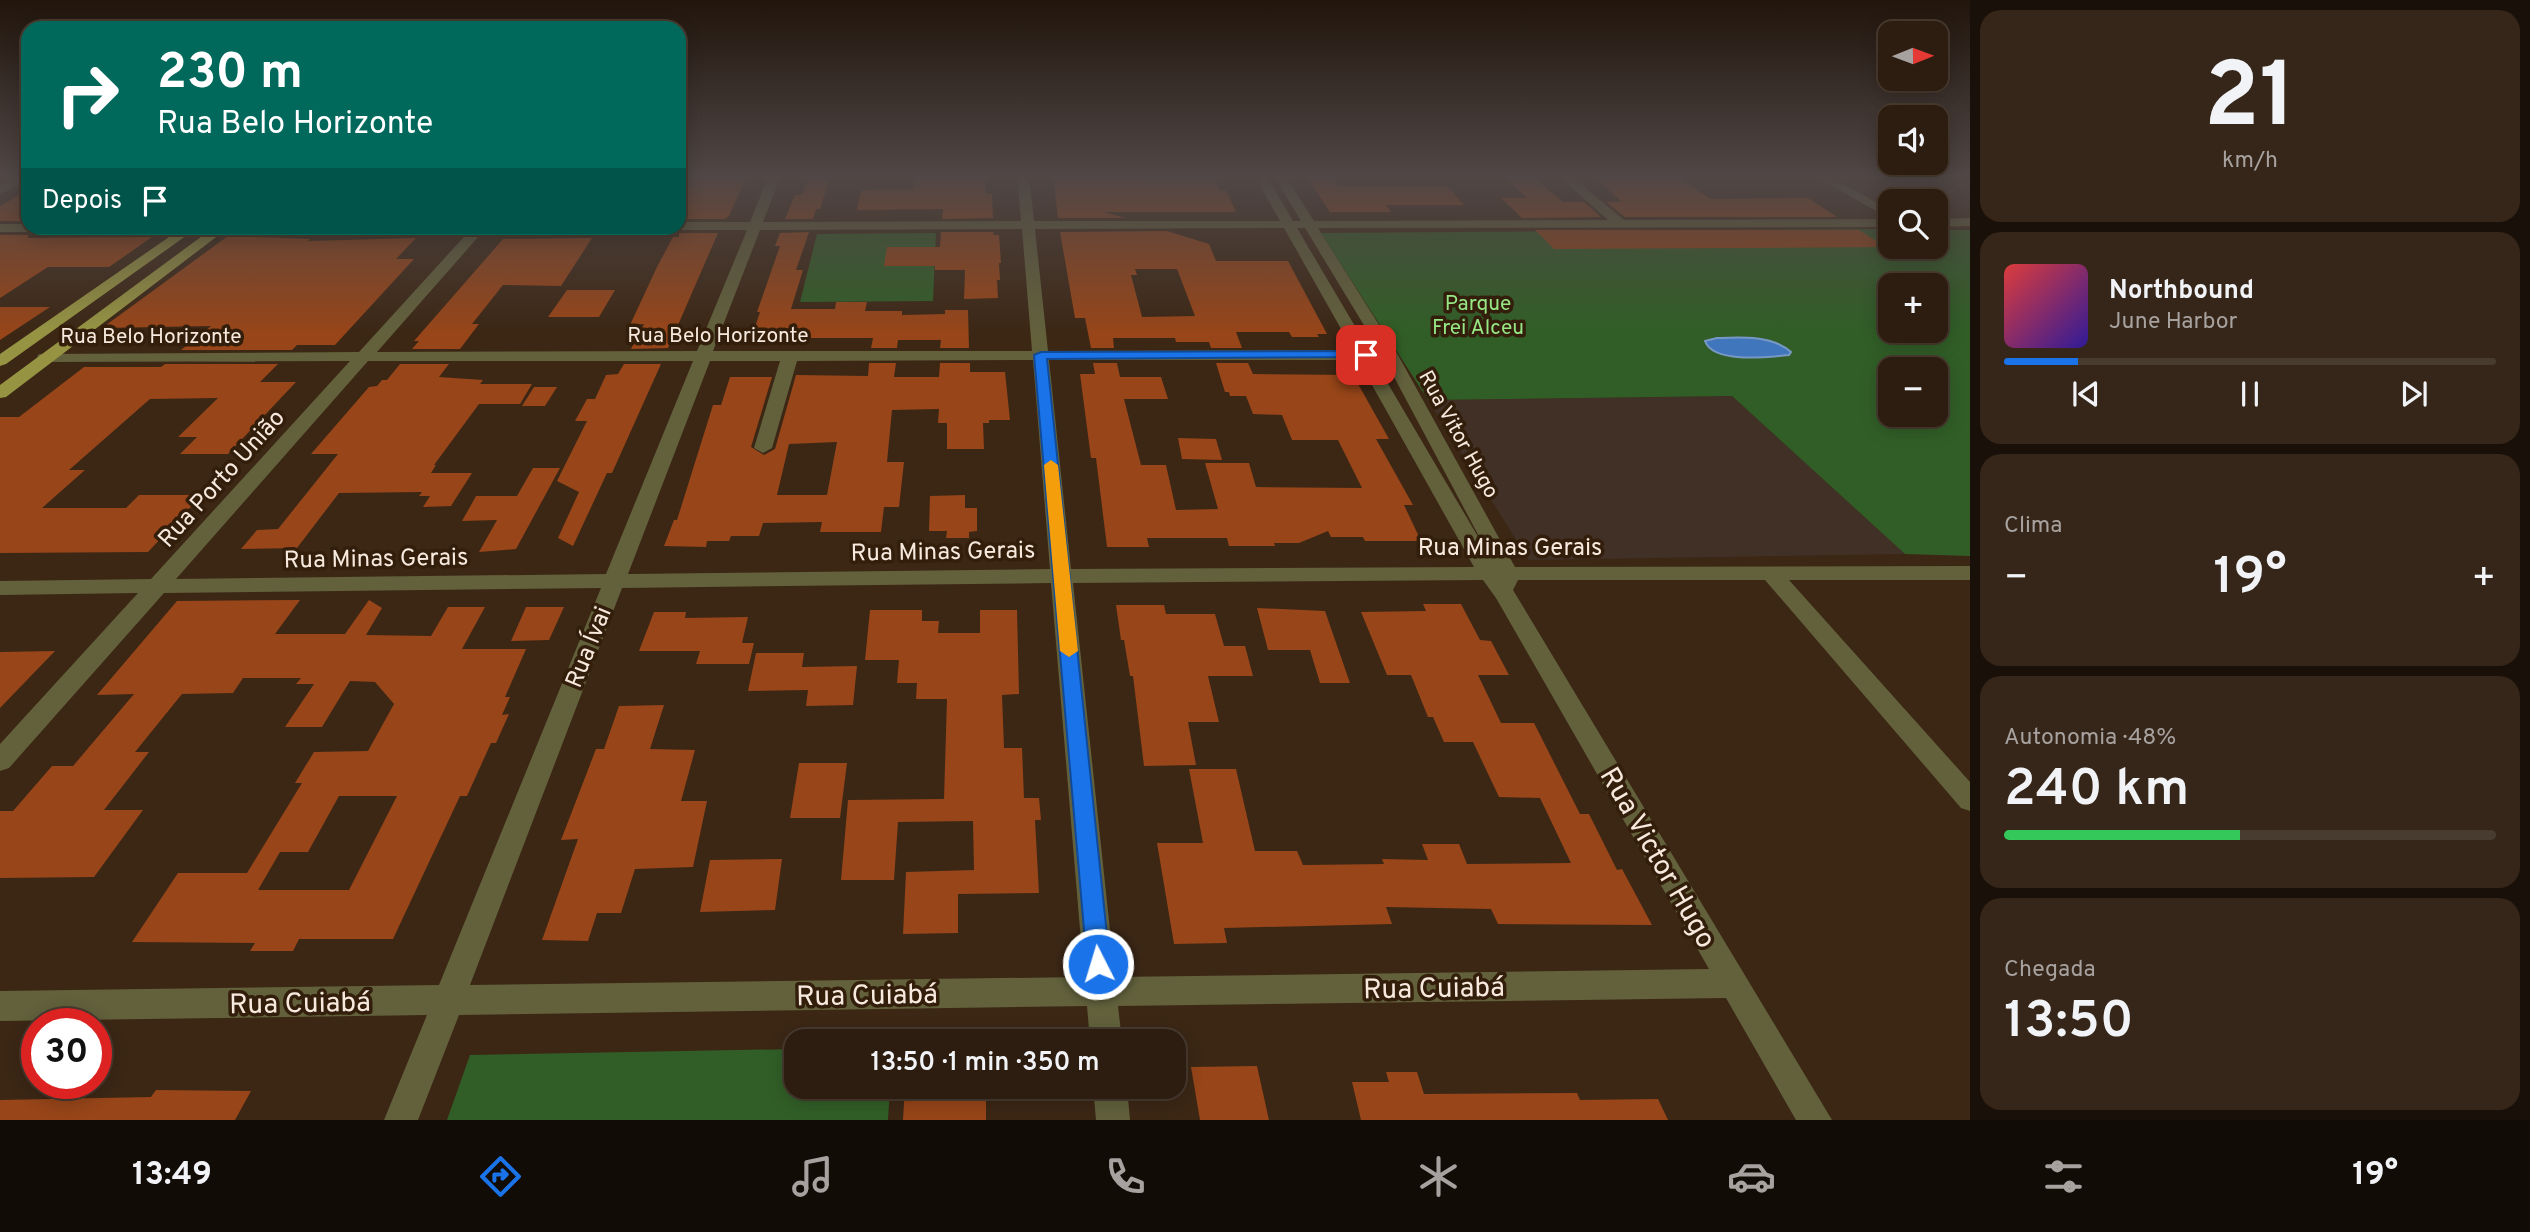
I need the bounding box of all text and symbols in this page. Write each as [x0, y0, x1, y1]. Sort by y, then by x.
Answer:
north arrow [1878, 21, 1948, 91]
map controls [1878, 21, 1948, 427]
text: 230 m [157, 44, 303, 106]
text: 21 [2204, 44, 2296, 159]
icon: right [42, 49, 133, 140]
text: Rua Belo Horizonte [157, 105, 433, 145]
button: sound [1878, 105, 1948, 175]
text: km/h [2222, 147, 2278, 176]
icon: arrive [136, 182, 174, 220]
text: Depois [42, 185, 122, 218]
button: search [1878, 189, 1948, 259]
button: + [1878, 273, 1948, 343]
text: Northbound [2109, 275, 2254, 308]
park label: Parque Frei Alceu [1432, 291, 1524, 342]
text: June Harbor [2109, 308, 2237, 337]
street label: Rua Belo Horizonte [627, 323, 809, 350]
street label: Rua Belo Horizonte [60, 324, 242, 351]
pin [1336, 325, 1396, 385]
icon: arrive [1347, 336, 1385, 374]
button: − [1878, 357, 1948, 427]
street label: Rua Vitor Hugo [1411, 366, 1504, 503]
icon: previous [2067, 375, 2105, 413]
icon: pause [2231, 375, 2269, 413]
icon: next [2395, 375, 2433, 413]
street label: Rua Porto União [153, 404, 292, 555]
text: Clima [2004, 512, 2062, 541]
street label: Rua Minas Gerais [1418, 534, 1602, 564]
street label: Rua Minas Gerais [850, 536, 1036, 570]
street label: Rua Minas Gerais [283, 543, 469, 577]
text: 19° [2213, 546, 2287, 612]
text: − [2004, 555, 2029, 604]
text: + [2471, 555, 2496, 604]
street label: Rua Ívai [558, 602, 620, 693]
text: Autonomia · 48% [2004, 724, 2176, 753]
text: 240 km [2004, 758, 2189, 824]
street label: Rua Victor Hugo [1590, 762, 1723, 955]
position arrow [1061, 927, 1135, 1001]
text: Chegada [2004, 956, 2096, 985]
street label: Rua Cuiabá [1363, 971, 1505, 1009]
street label: Rua Cuiabá [796, 978, 938, 1016]
street label: Rua Cuiabá [229, 986, 371, 1024]
text: 13:50 [2004, 990, 2134, 1056]
speed limit sign: 30 [21, 1008, 112, 1099]
text: 13:50 · 1 min · 350 m [871, 1047, 1099, 1080]
icon: directions [476, 1152, 525, 1201]
icon: music [788, 1152, 837, 1201]
icon: phone [1101, 1152, 1150, 1201]
icon: climate [1414, 1152, 1463, 1201]
icon: car [1727, 1152, 1776, 1201]
icon: filters [2039, 1152, 2088, 1201]
text: 13:49 [132, 1156, 212, 1196]
text: 19° [2352, 1156, 2398, 1196]

